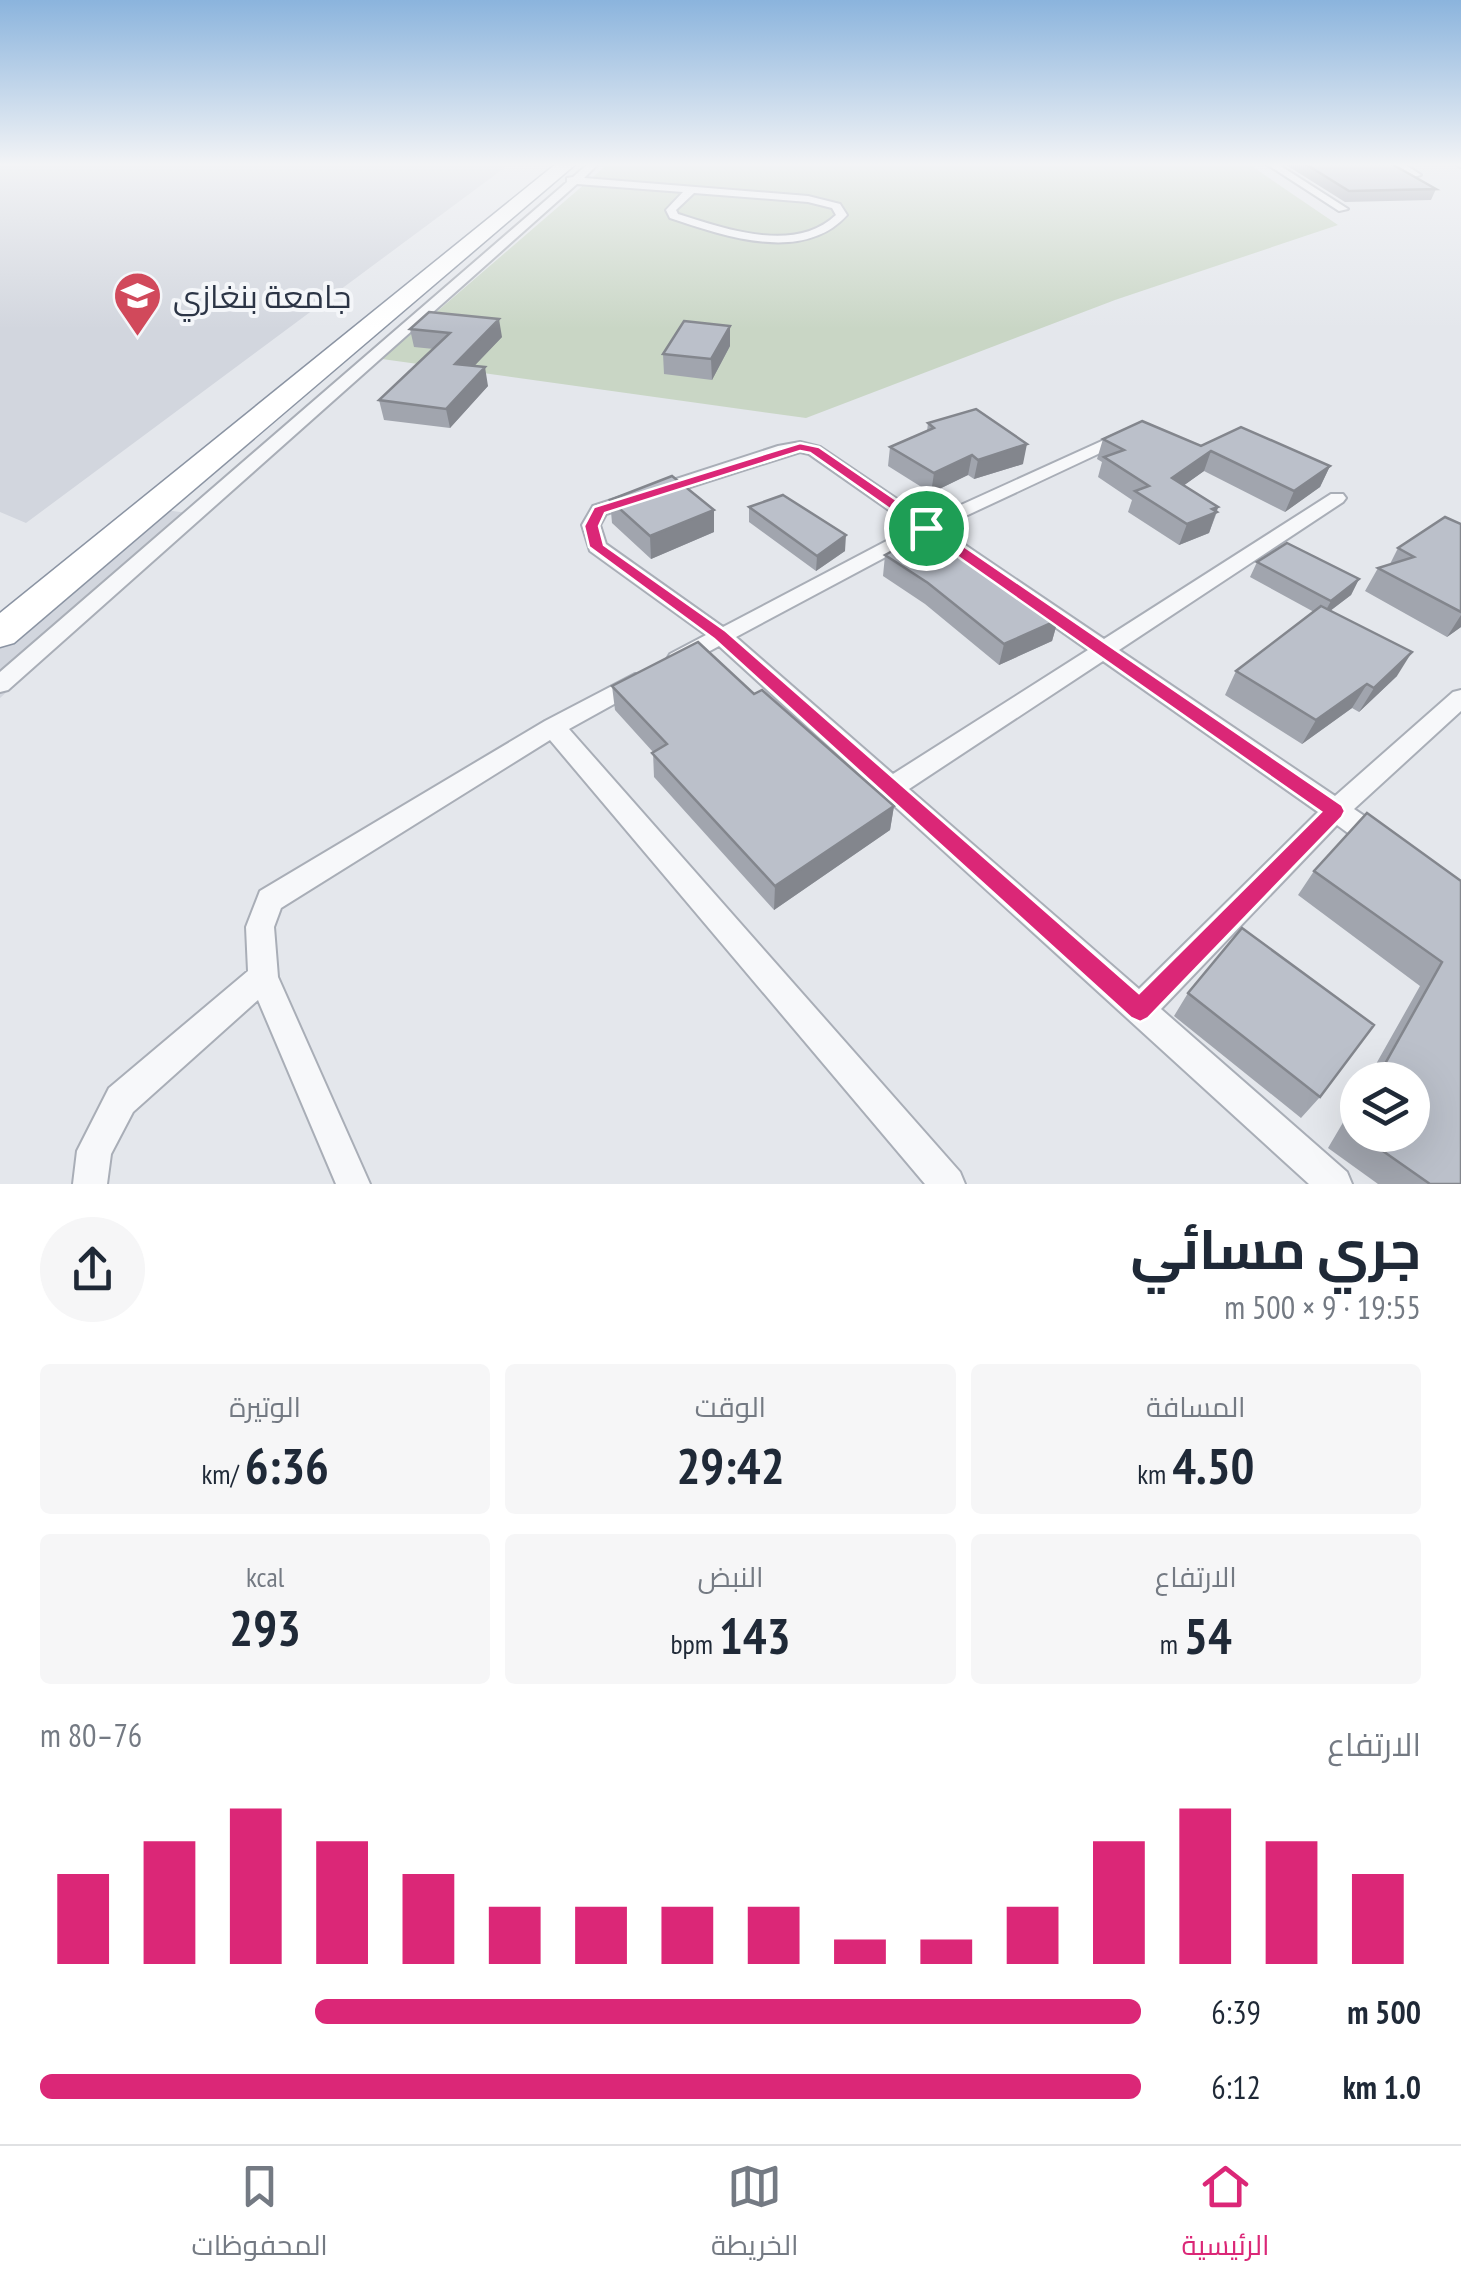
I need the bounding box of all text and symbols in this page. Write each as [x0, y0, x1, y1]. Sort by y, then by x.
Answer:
school or university icon: جامعة بنغازي [112, 270, 164, 338]
place label: جامعة بنغازي [173, 275, 351, 322]
pin [884, 486, 969, 571]
icon: arrive [899, 501, 954, 556]
map controls [1340, 1062, 1430, 1152]
button: layers [1340, 1062, 1430, 1152]
text: جري مسائي [1130, 1213, 1421, 1284]
button: share [40, 1217, 145, 1322]
text: 19:55 · 9 × 500 m [1224, 1286, 1421, 1328]
text: الوتيرة [229, 1388, 301, 1425]
text: الوقت [695, 1388, 766, 1425]
text: المسافة [1146, 1388, 1246, 1425]
text: 6:36 [245, 1433, 329, 1498]
text: 29:42 [676, 1433, 785, 1498]
text: 4.50 [1172, 1433, 1255, 1498]
text: /km [201, 1455, 245, 1492]
text: km [1137, 1455, 1172, 1492]
text: kcal [246, 1558, 284, 1595]
text: النبض [698, 1558, 763, 1595]
text: الارتفاع [1155, 1558, 1237, 1595]
text: 293 [229, 1595, 301, 1660]
text: 143 [719, 1603, 791, 1668]
text: 54 [1184, 1603, 1232, 1668]
text: bpm [670, 1625, 719, 1662]
text: m [1160, 1625, 1184, 1662]
text: 76–80 m [40, 1714, 142, 1756]
text: الارتفاع [1327, 1723, 1421, 1765]
text: 6:39 [1211, 1991, 1261, 2033]
text: 500 m [1347, 1991, 1421, 2033]
text: 6:12 [1211, 2066, 1261, 2108]
text: 1.0 km [1343, 2066, 1421, 2108]
tab: المحفوظات [192, 2159, 328, 2271]
tab: الخريطة [711, 2159, 798, 2271]
tab: الرئيسية [1182, 2159, 1269, 2271]

